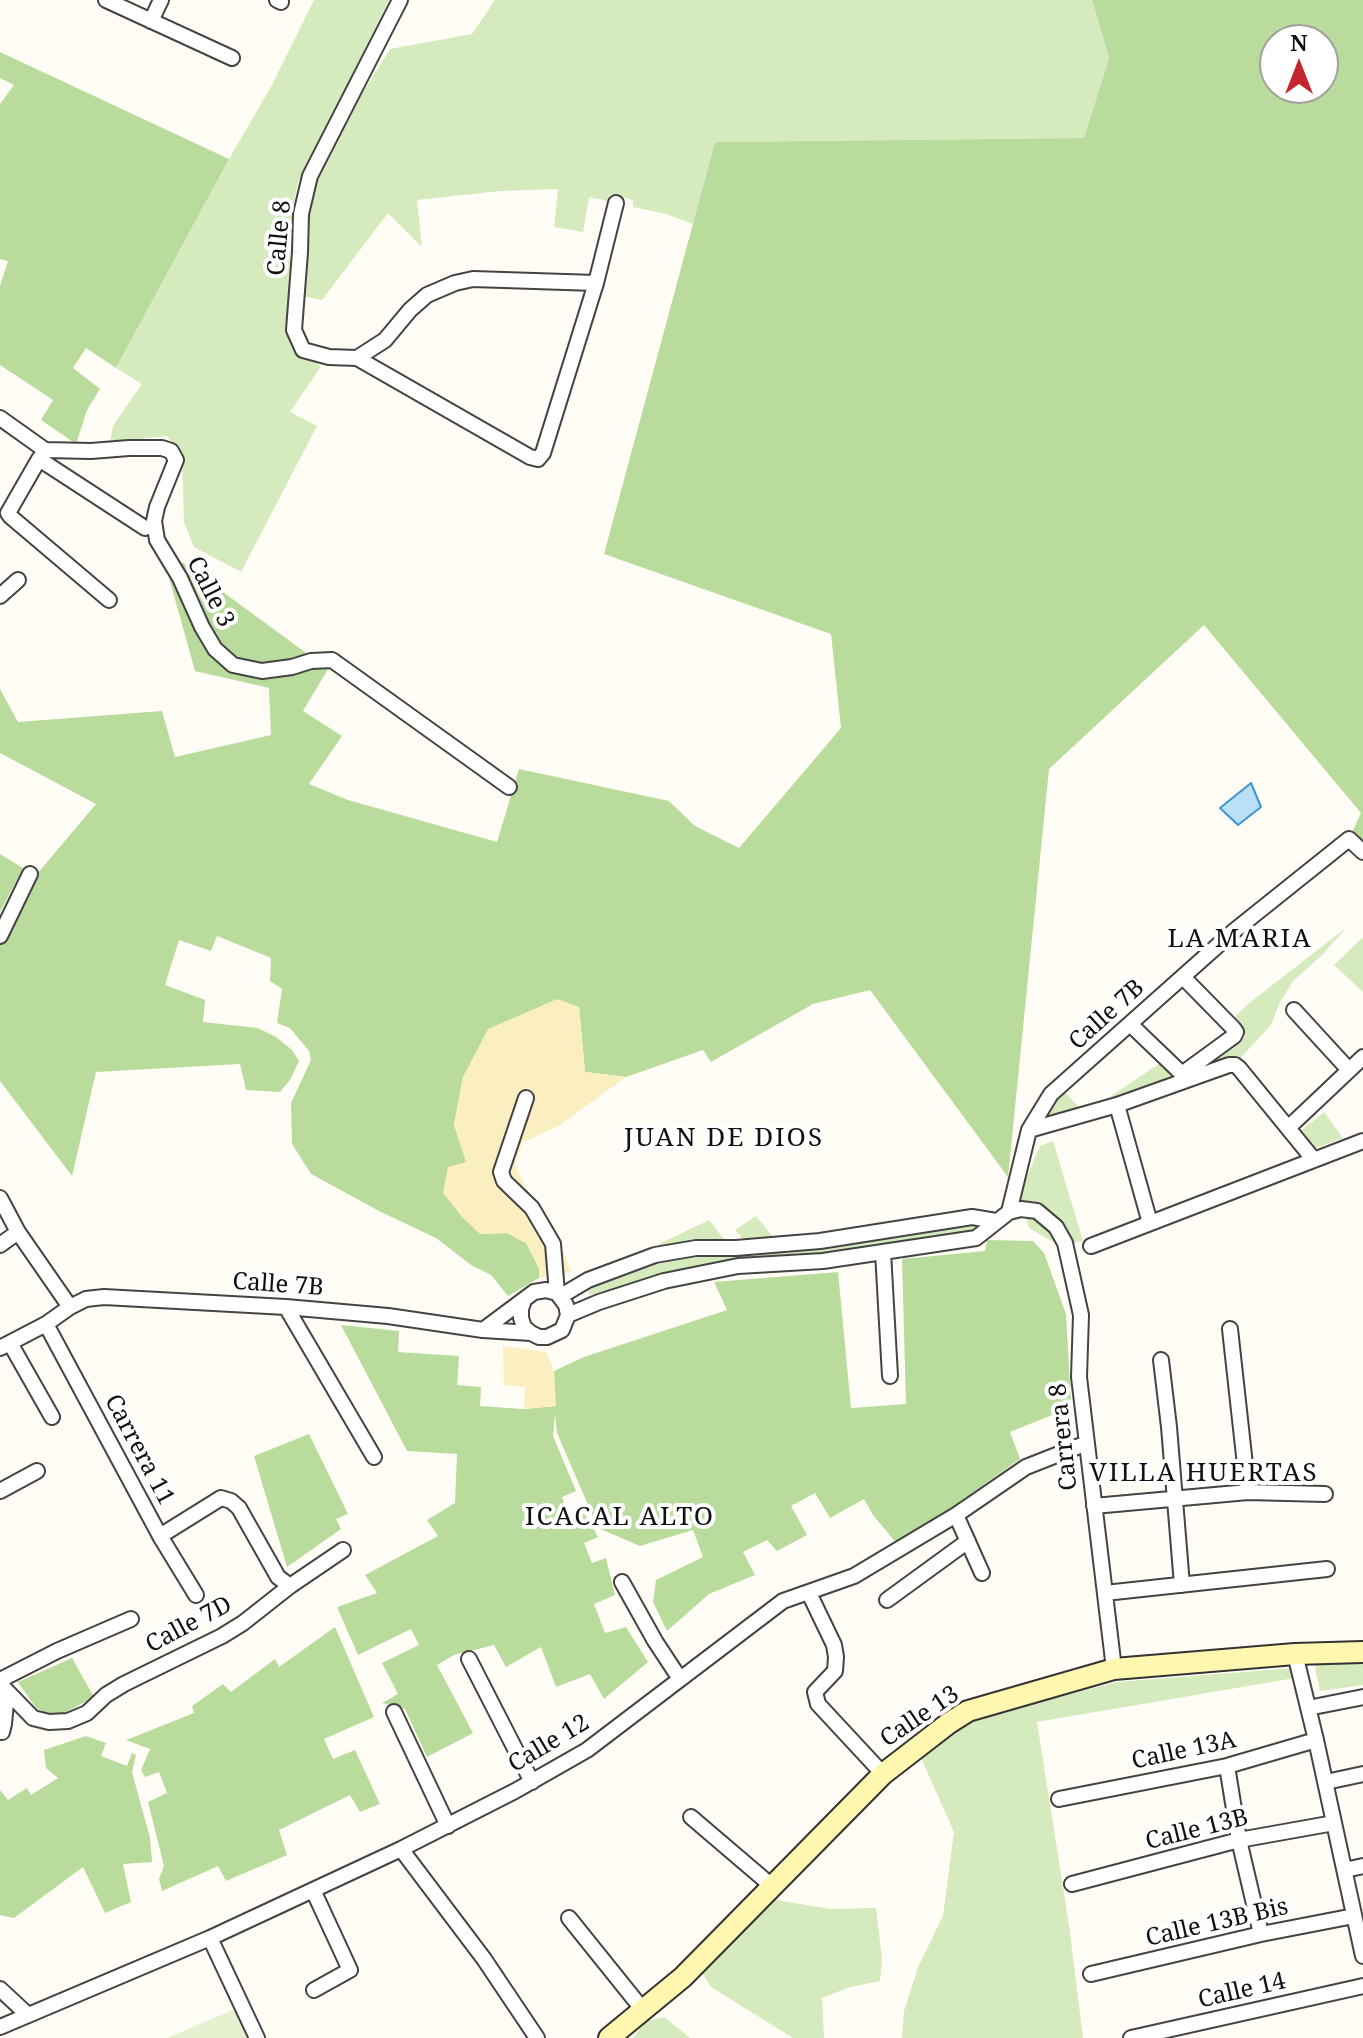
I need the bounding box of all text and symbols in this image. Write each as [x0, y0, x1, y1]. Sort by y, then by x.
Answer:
north arrow [1259, 24, 1339, 104]
text: N [1290, 27, 1308, 57]
street label: Calle 8 [262, 199, 298, 277]
street label: Calle 3 [180, 552, 240, 632]
district label: LA MARIA [1168, 924, 1312, 956]
street label: Calle 7B [1063, 974, 1151, 1056]
district label: JUAN DE DIOS [624, 1123, 824, 1155]
street label: Calle 7B [231, 1267, 325, 1303]
street label: Carrera 8 [1044, 1382, 1084, 1492]
street label: Carrera 11 [98, 1390, 180, 1510]
district label: VILLA HUERTAS [1089, 1458, 1319, 1490]
district label: ICACAL ALTO [525, 1502, 715, 1534]
street label: Calle 7D [141, 1590, 237, 1660]
street label: Calle 13 [875, 1680, 965, 1754]
street label: Calle 12 [503, 1709, 595, 1779]
street label: Calle 13A [1129, 1726, 1239, 1776]
street label: Calle 13B [1143, 1803, 1251, 1857]
street label: Calle 13B Bis [1143, 1893, 1291, 1953]
street label: Calle 14 [1195, 1967, 1289, 2015]

